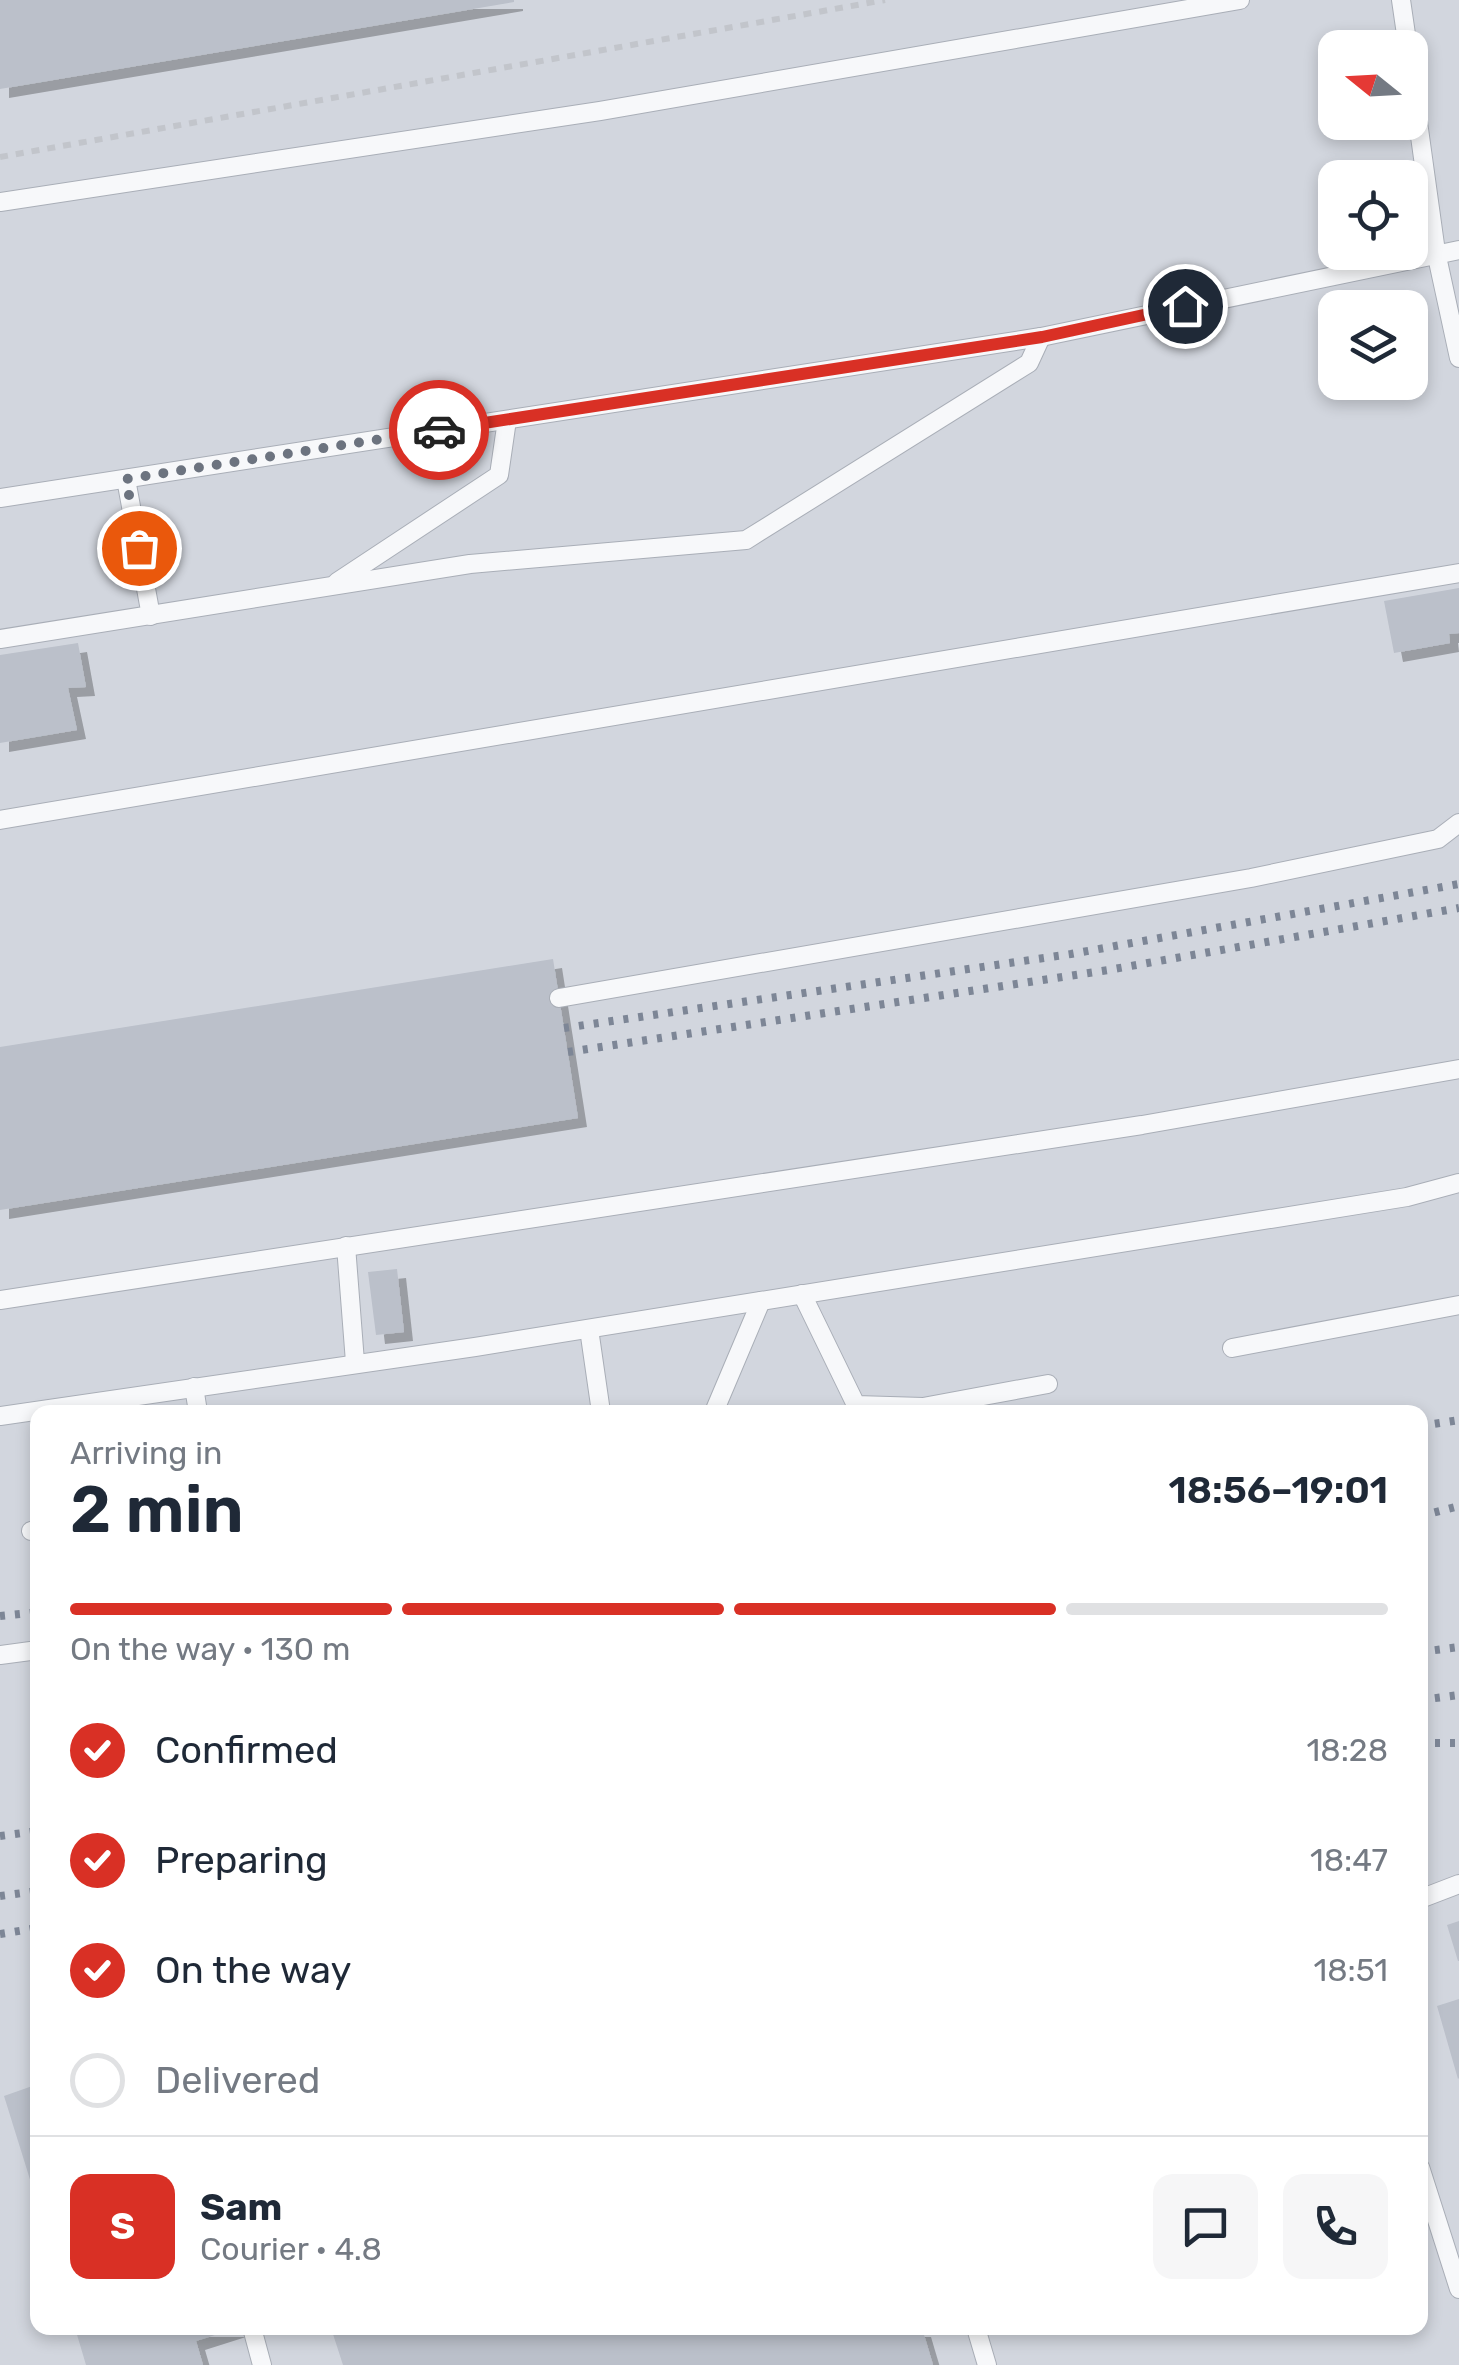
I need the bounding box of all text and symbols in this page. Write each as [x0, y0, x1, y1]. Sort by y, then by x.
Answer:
north arrow [1318, 30, 1428, 140]
map controls [1318, 30, 1428, 400]
button: locate [1318, 160, 1428, 270]
pin [1143, 264, 1228, 349]
icon: home [1158, 279, 1213, 334]
button: layers [1318, 290, 1428, 400]
courier [389, 380, 489, 480]
icon: car [412, 403, 467, 458]
pin [97, 506, 182, 591]
icon: bag [112, 521, 167, 576]
text: Arriving in [70, 1434, 222, 1472]
text: 18:56–19:01 [1169, 1467, 1388, 1513]
text: 2 min [70, 1471, 244, 1548]
text: On the way · 130 m [70, 1630, 350, 1668]
icon: check [70, 1723, 125, 1778]
text: Confirmed [155, 1727, 338, 1773]
text: 18:28 [1307, 1731, 1388, 1769]
icon: check [70, 1833, 125, 1888]
text: Preparing [155, 1837, 328, 1883]
text: 18:47 [1310, 1841, 1388, 1879]
icon: check [70, 1943, 125, 1998]
text: On the way [155, 1947, 351, 1993]
text: 18:51 [1314, 1951, 1388, 1989]
text: Delivered [155, 2057, 320, 2103]
button: chat [1153, 2174, 1258, 2279]
button: phone [1283, 2174, 1388, 2279]
text: Sam [200, 2184, 282, 2230]
text: S [110, 2203, 135, 2249]
text: Courier · 4.8 [200, 2230, 382, 2268]

